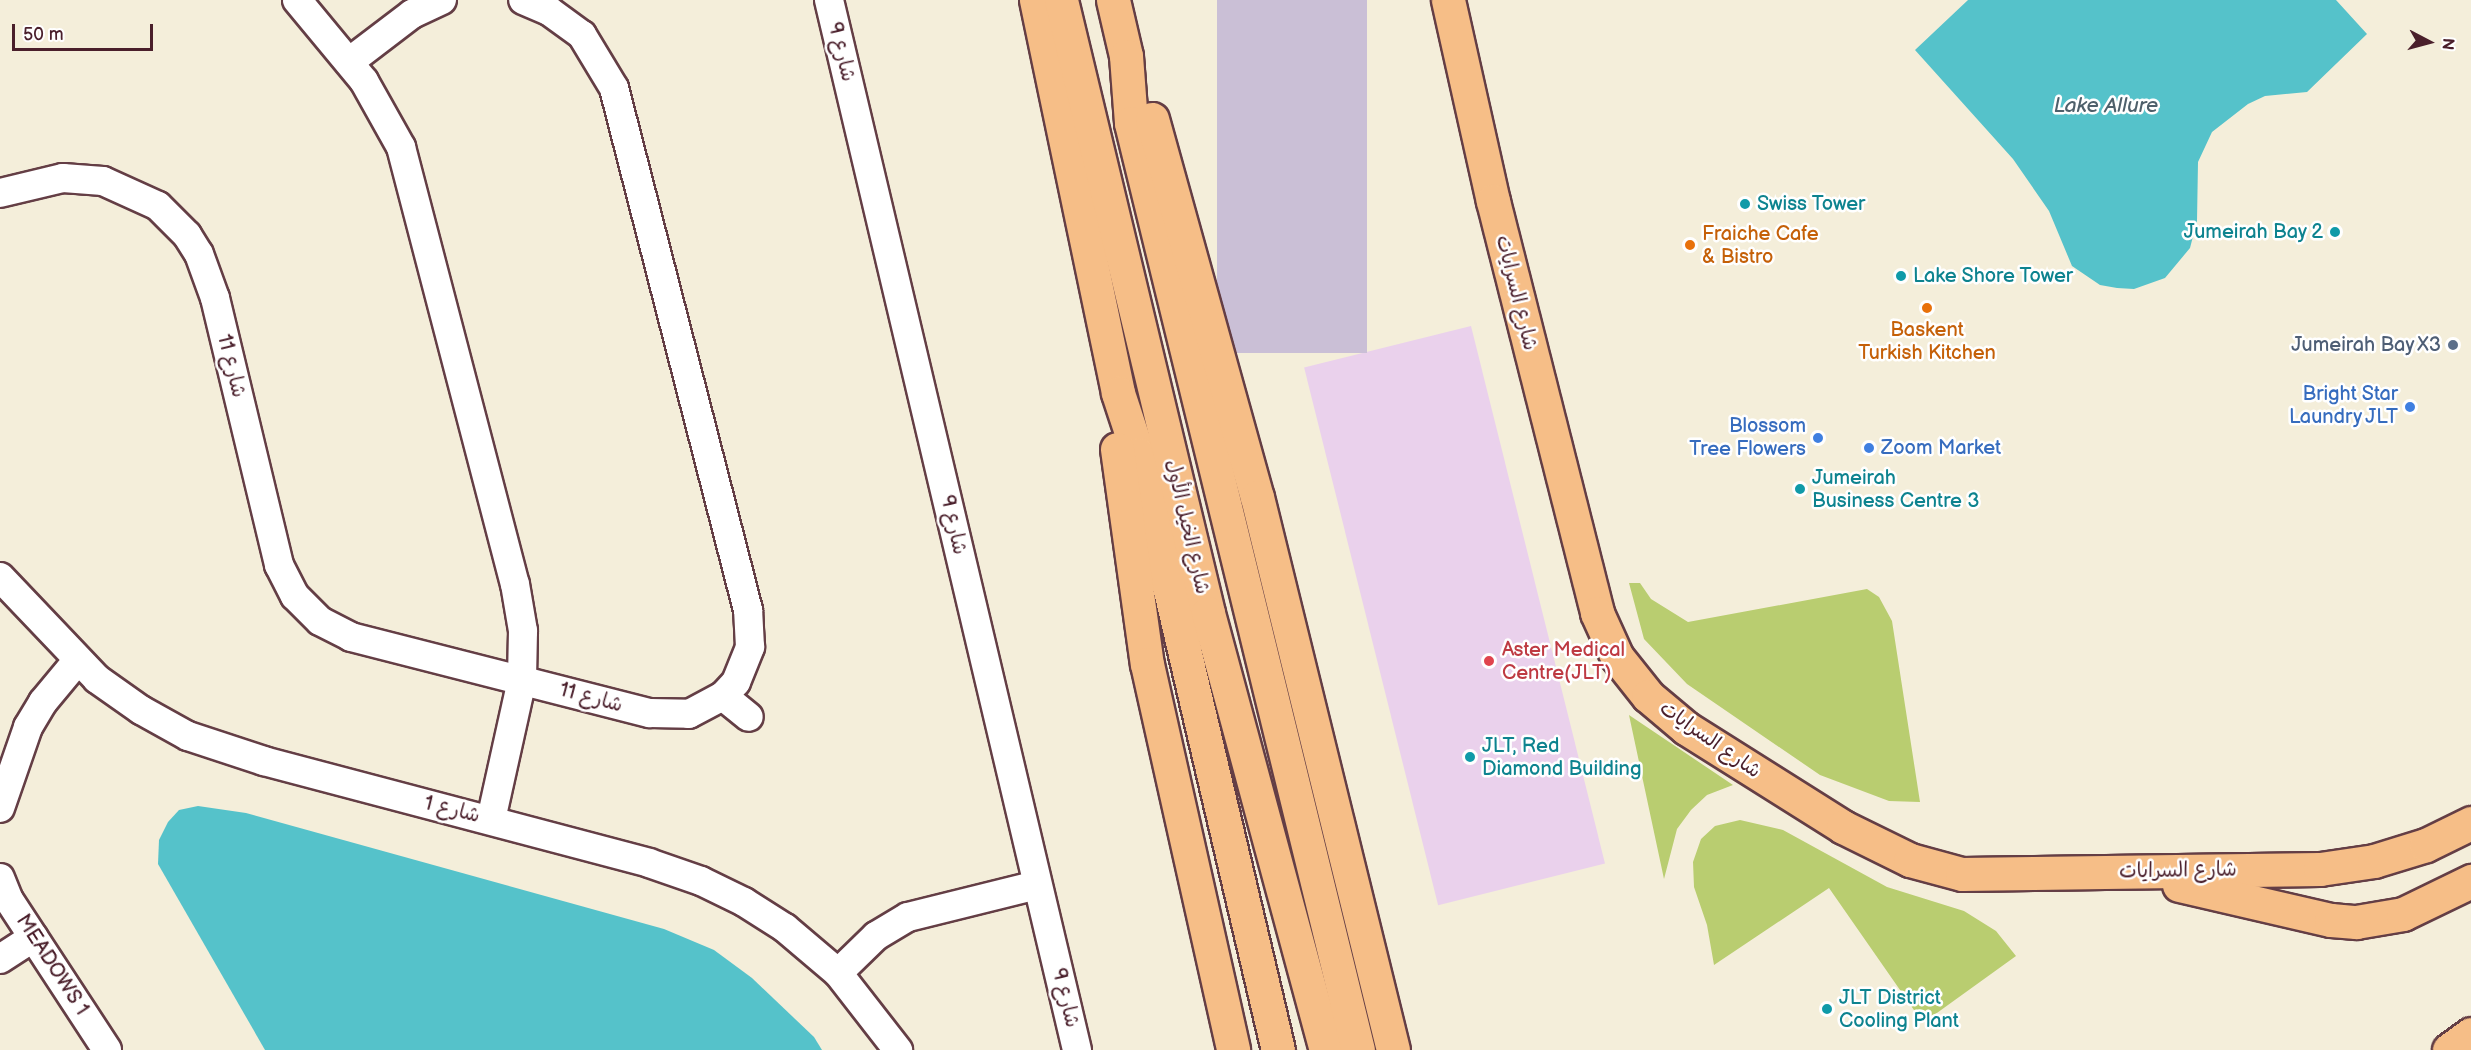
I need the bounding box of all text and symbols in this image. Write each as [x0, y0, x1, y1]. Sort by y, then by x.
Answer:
scale bar [15, 12, 156, 50]
north arrow [2399, 12, 2459, 72]
street label: شارع 9 [822, 20, 860, 84]
text: 50 m [23, 24, 64, 45]
text: N [2437, 37, 2457, 51]
water label: Lake Allure [2054, 93, 2158, 119]
place label: Swiss Tower [1757, 192, 1866, 216]
marker: Swiss Tower [1738, 197, 1752, 211]
place label: Jumeirah Bay 2 [2183, 220, 2323, 244]
place label: Fraiche Cafe & Bistro [1702, 222, 1819, 269]
marker: Jumeirah Bay 2 [2328, 225, 2342, 239]
street label: شارع السرايات [1490, 233, 1542, 353]
marker: Fraiche Cafe & Bistro [1683, 238, 1697, 252]
place label: Lake Shore Tower [1913, 264, 2074, 288]
marker: Lake Shore Tower [1894, 269, 1908, 283]
marker: Baskent Turkish Kitchen [1920, 301, 1934, 315]
place label: Baskent Turkish Kitchen [1858, 318, 1996, 365]
street label: شارع 11 [212, 332, 250, 400]
place label: Jumeirah Bay X3 [2289, 333, 2441, 357]
marker: Jumeirah Bay X3 [2446, 338, 2460, 352]
place label: Bright Star Laundry JLT [2287, 383, 2398, 430]
marker: Bright Star Laundry JLT [2403, 400, 2417, 414]
place label: Blossom Tree Flowers [1689, 414, 1806, 461]
marker: Blossom Tree Flowers [1811, 431, 1825, 445]
place label: Zoom Market [1881, 436, 2001, 460]
marker: Zoom Market [1862, 441, 1876, 455]
street label: شارع الخيل الأول [1160, 457, 1214, 597]
place label: Jumeirah Business Centre 3 [1812, 466, 1980, 513]
marker: Jumeirah Business Centre 3 [1793, 482, 1807, 496]
street label: شارع 9 [935, 493, 971, 557]
place label: Aster Medical Centre(JLT) [1502, 638, 1625, 685]
marker: Aster Medical Centre(JLT) [1480, 652, 1498, 670]
street label: شارع 11 [557, 678, 625, 718]
street label: شارع السرايات [1655, 696, 1765, 784]
place label: JLT, Red Diamond Building [1482, 734, 1641, 781]
marker: JLT, Red Diamond Building [1463, 750, 1477, 764]
street label: شارع 1 [422, 792, 482, 828]
street label: شارع السرايات [2119, 858, 2237, 884]
street label: MEADOWS 1 [11, 910, 93, 1020]
street label: شارع 9 [1046, 966, 1084, 1030]
place label: JLT District Cooling Plant [1839, 986, 1959, 1033]
marker: JLT District Cooling Plant [1820, 1002, 1834, 1016]

